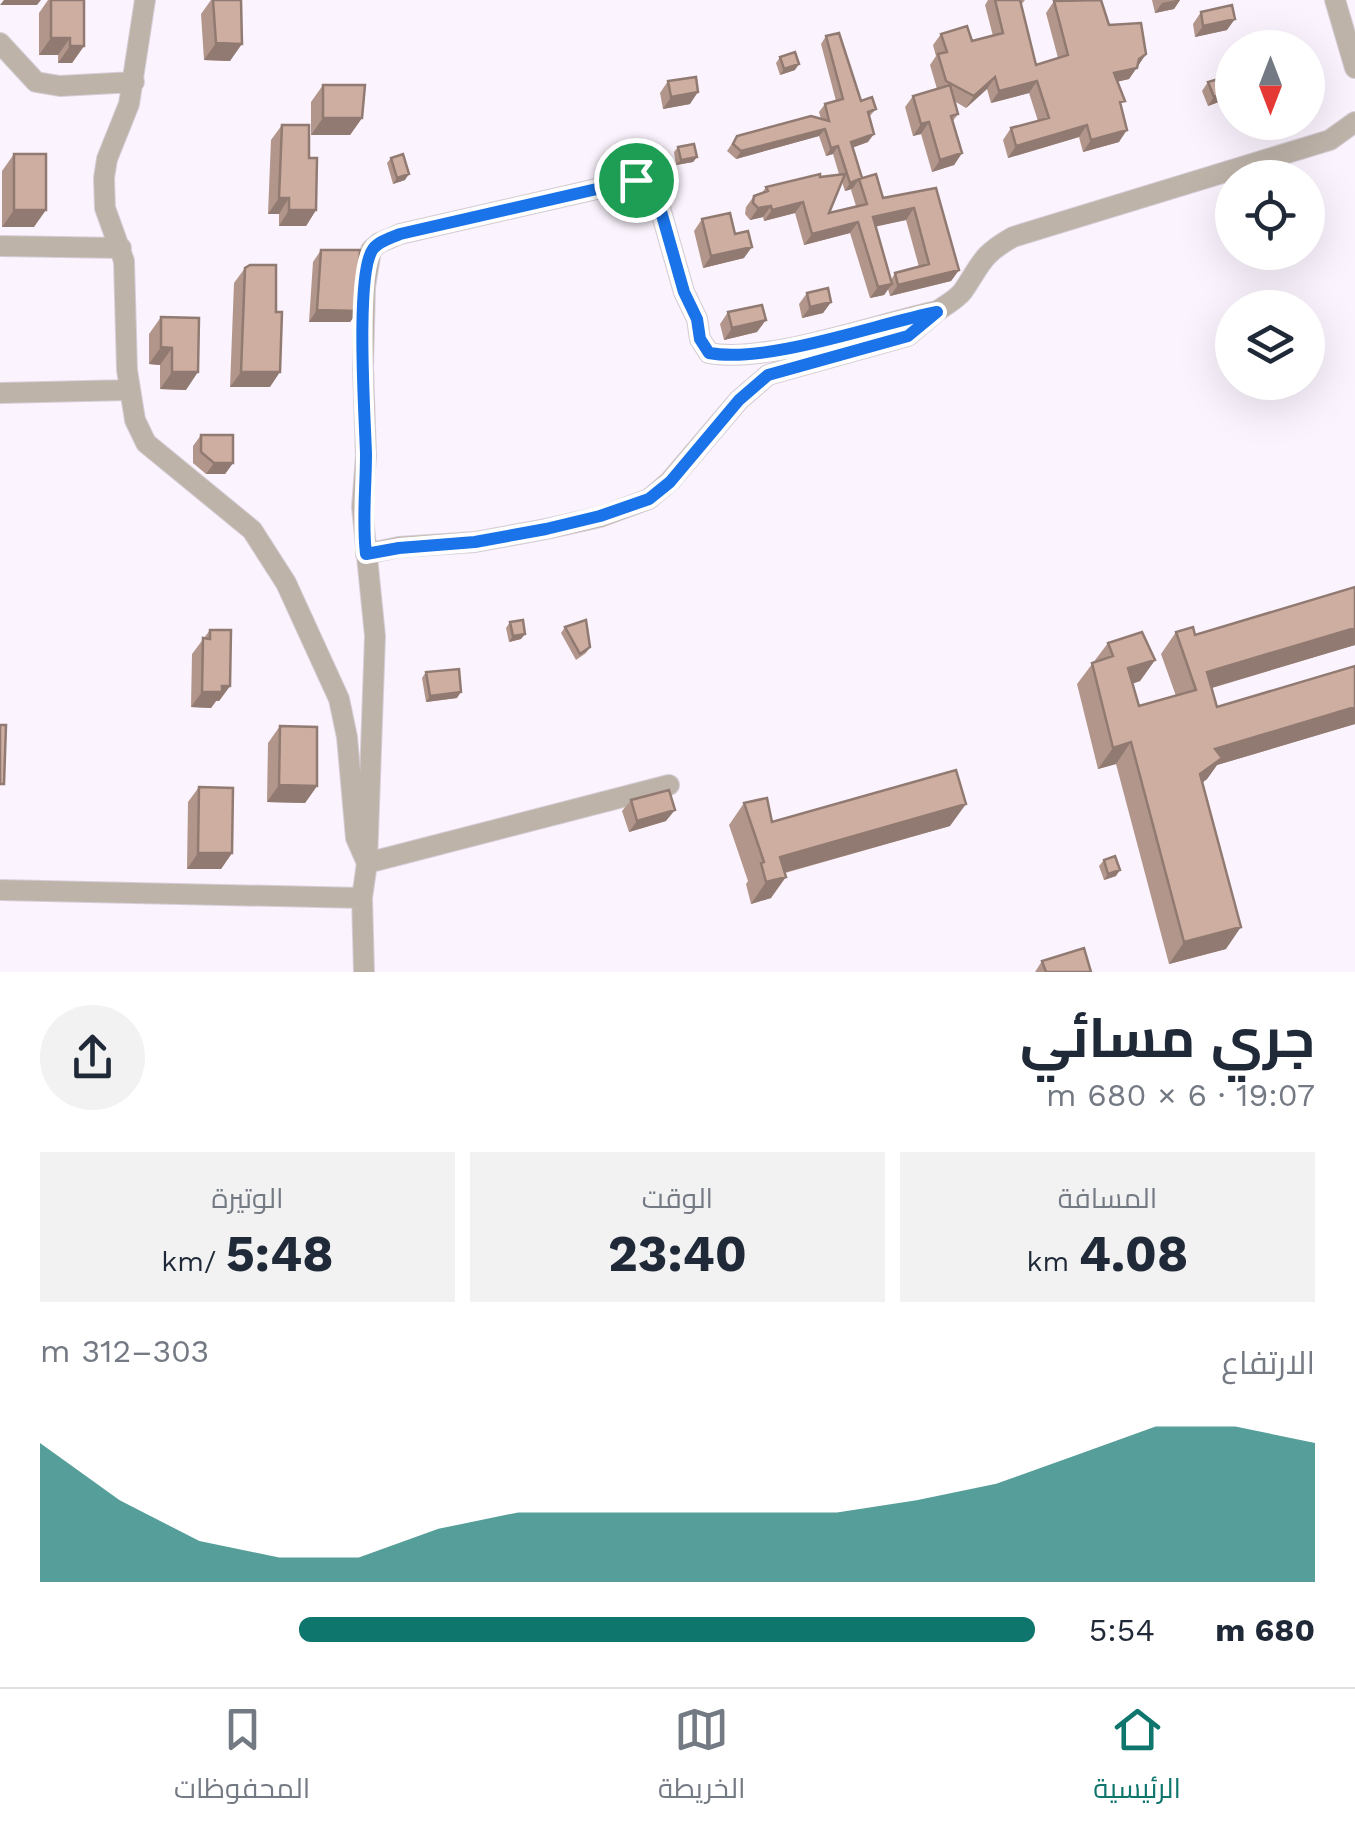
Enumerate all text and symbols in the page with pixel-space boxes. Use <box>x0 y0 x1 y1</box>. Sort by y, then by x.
north arrow <box>1215 30 1325 140</box>
map controls <box>1215 30 1325 400</box>
pin <box>594 138 679 223</box>
icon: arrive <box>609 153 664 208</box>
button: locate <box>1215 160 1325 270</box>
button: layers <box>1215 290 1325 400</box>
button: share <box>40 1005 145 1110</box>
text: جري مسائي <box>1020 1006 1315 1070</box>
text: 19:07 · 6 × 680 m <box>1046 1076 1315 1114</box>
text: الوتيرة <box>212 1182 283 1215</box>
text: الوقت <box>642 1182 713 1215</box>
text: المسافة <box>1058 1182 1157 1215</box>
text: 5:48 <box>226 1224 334 1283</box>
text: 23:40 <box>608 1224 747 1283</box>
text: 4.08 <box>1079 1224 1188 1283</box>
text: /km <box>161 1245 226 1278</box>
text: km <box>1027 1245 1079 1278</box>
text: 303–312 m <box>40 1332 209 1370</box>
text: الارتفاع <box>1221 1344 1315 1382</box>
text: 5:54 <box>1089 1611 1155 1649</box>
text: 680 m <box>1215 1611 1315 1649</box>
tab: المحفوظات <box>174 1702 310 1814</box>
tab: الخريطة <box>658 1702 745 1814</box>
tab: الرئيسية <box>1093 1702 1181 1814</box>

